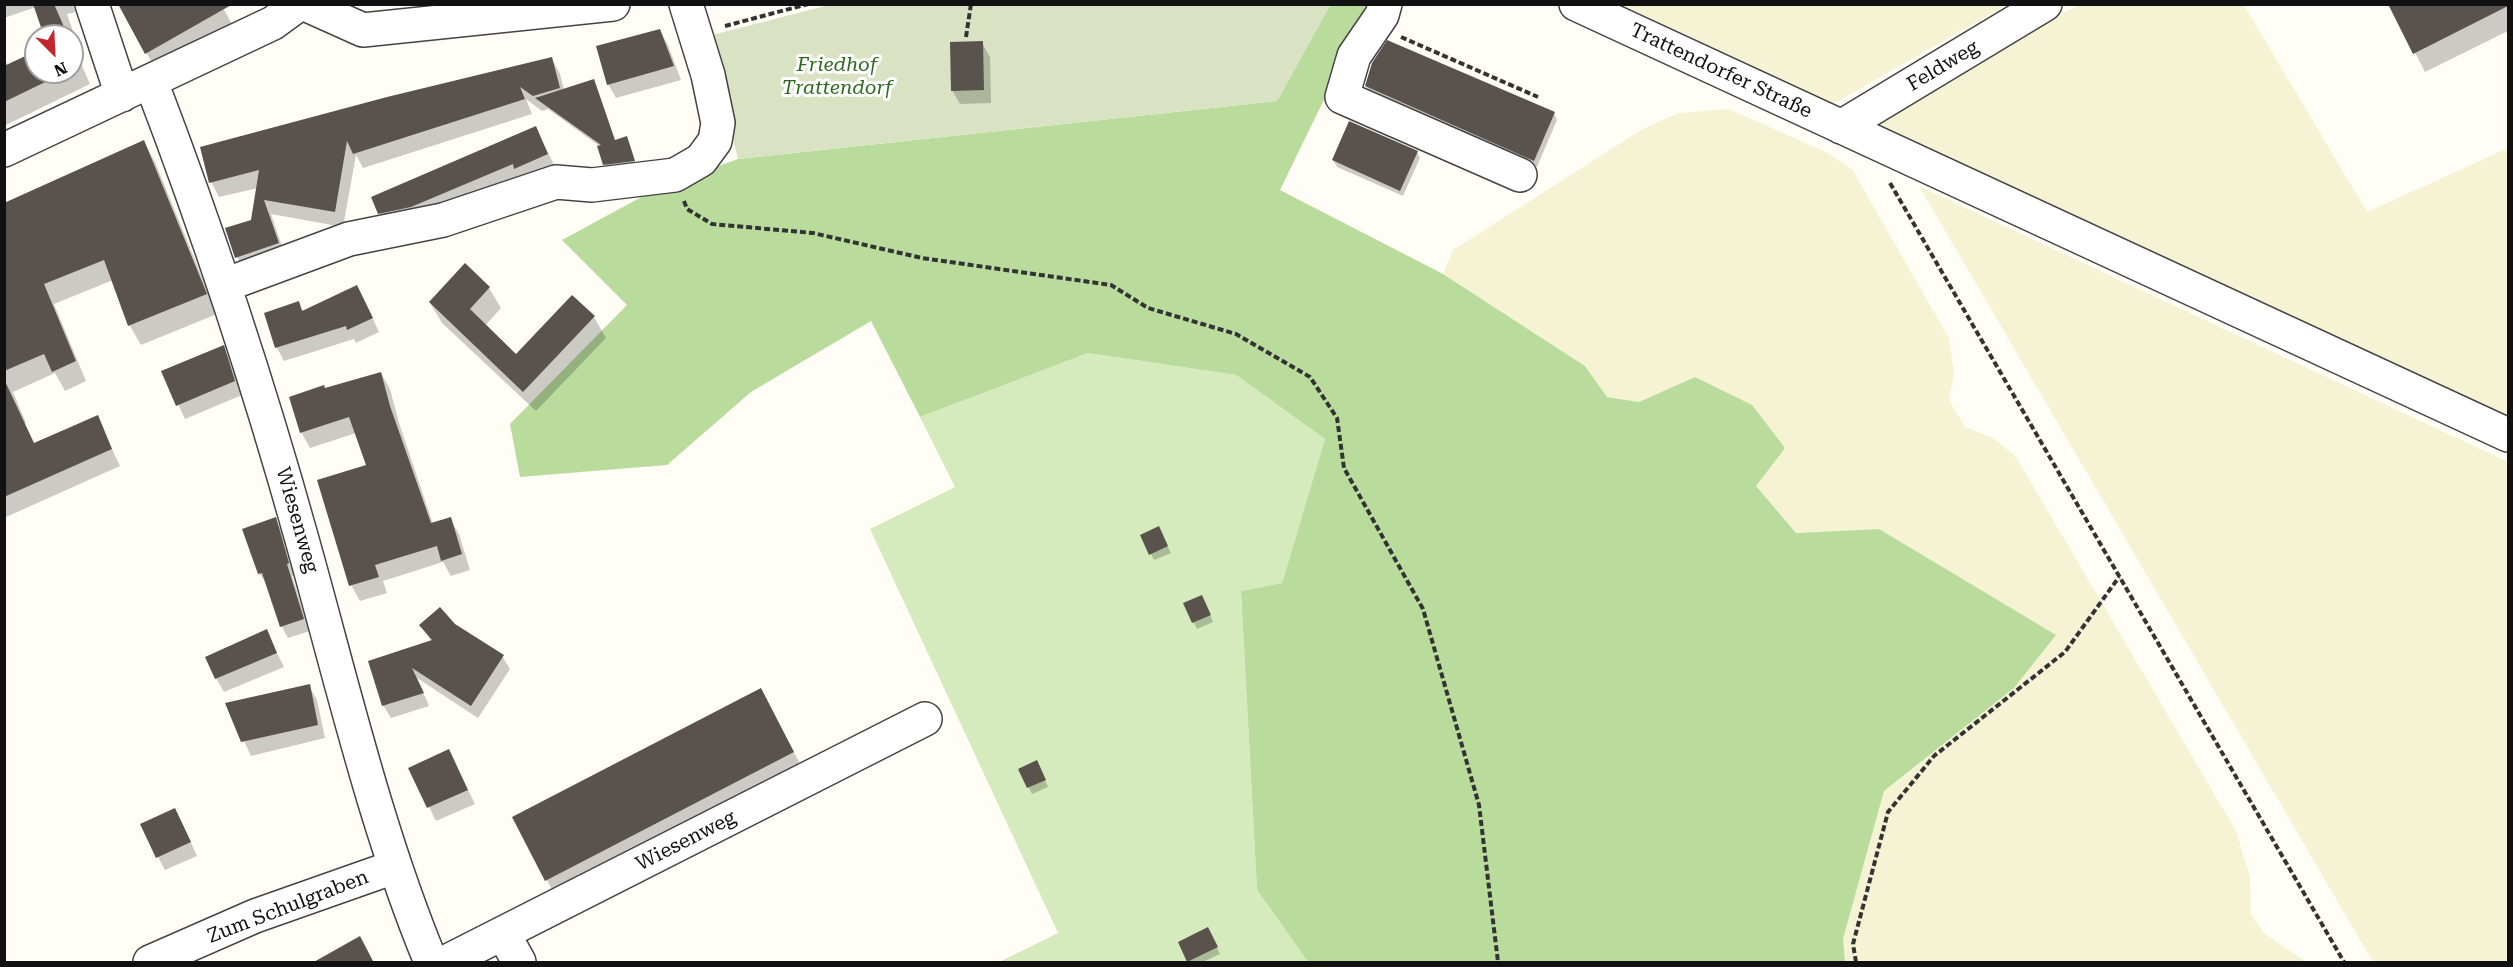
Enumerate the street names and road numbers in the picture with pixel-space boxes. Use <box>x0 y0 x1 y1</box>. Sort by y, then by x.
street label: Trattendorfer Straße <box>1626 18 1816 124</box>
street label: Feldweg <box>1903 35 1983 97</box>
street label: Wiesenweg <box>270 464 324 576</box>
street label: Wiesenweg <box>632 806 740 876</box>
street label: Zum Schulgraben <box>204 865 372 949</box>

